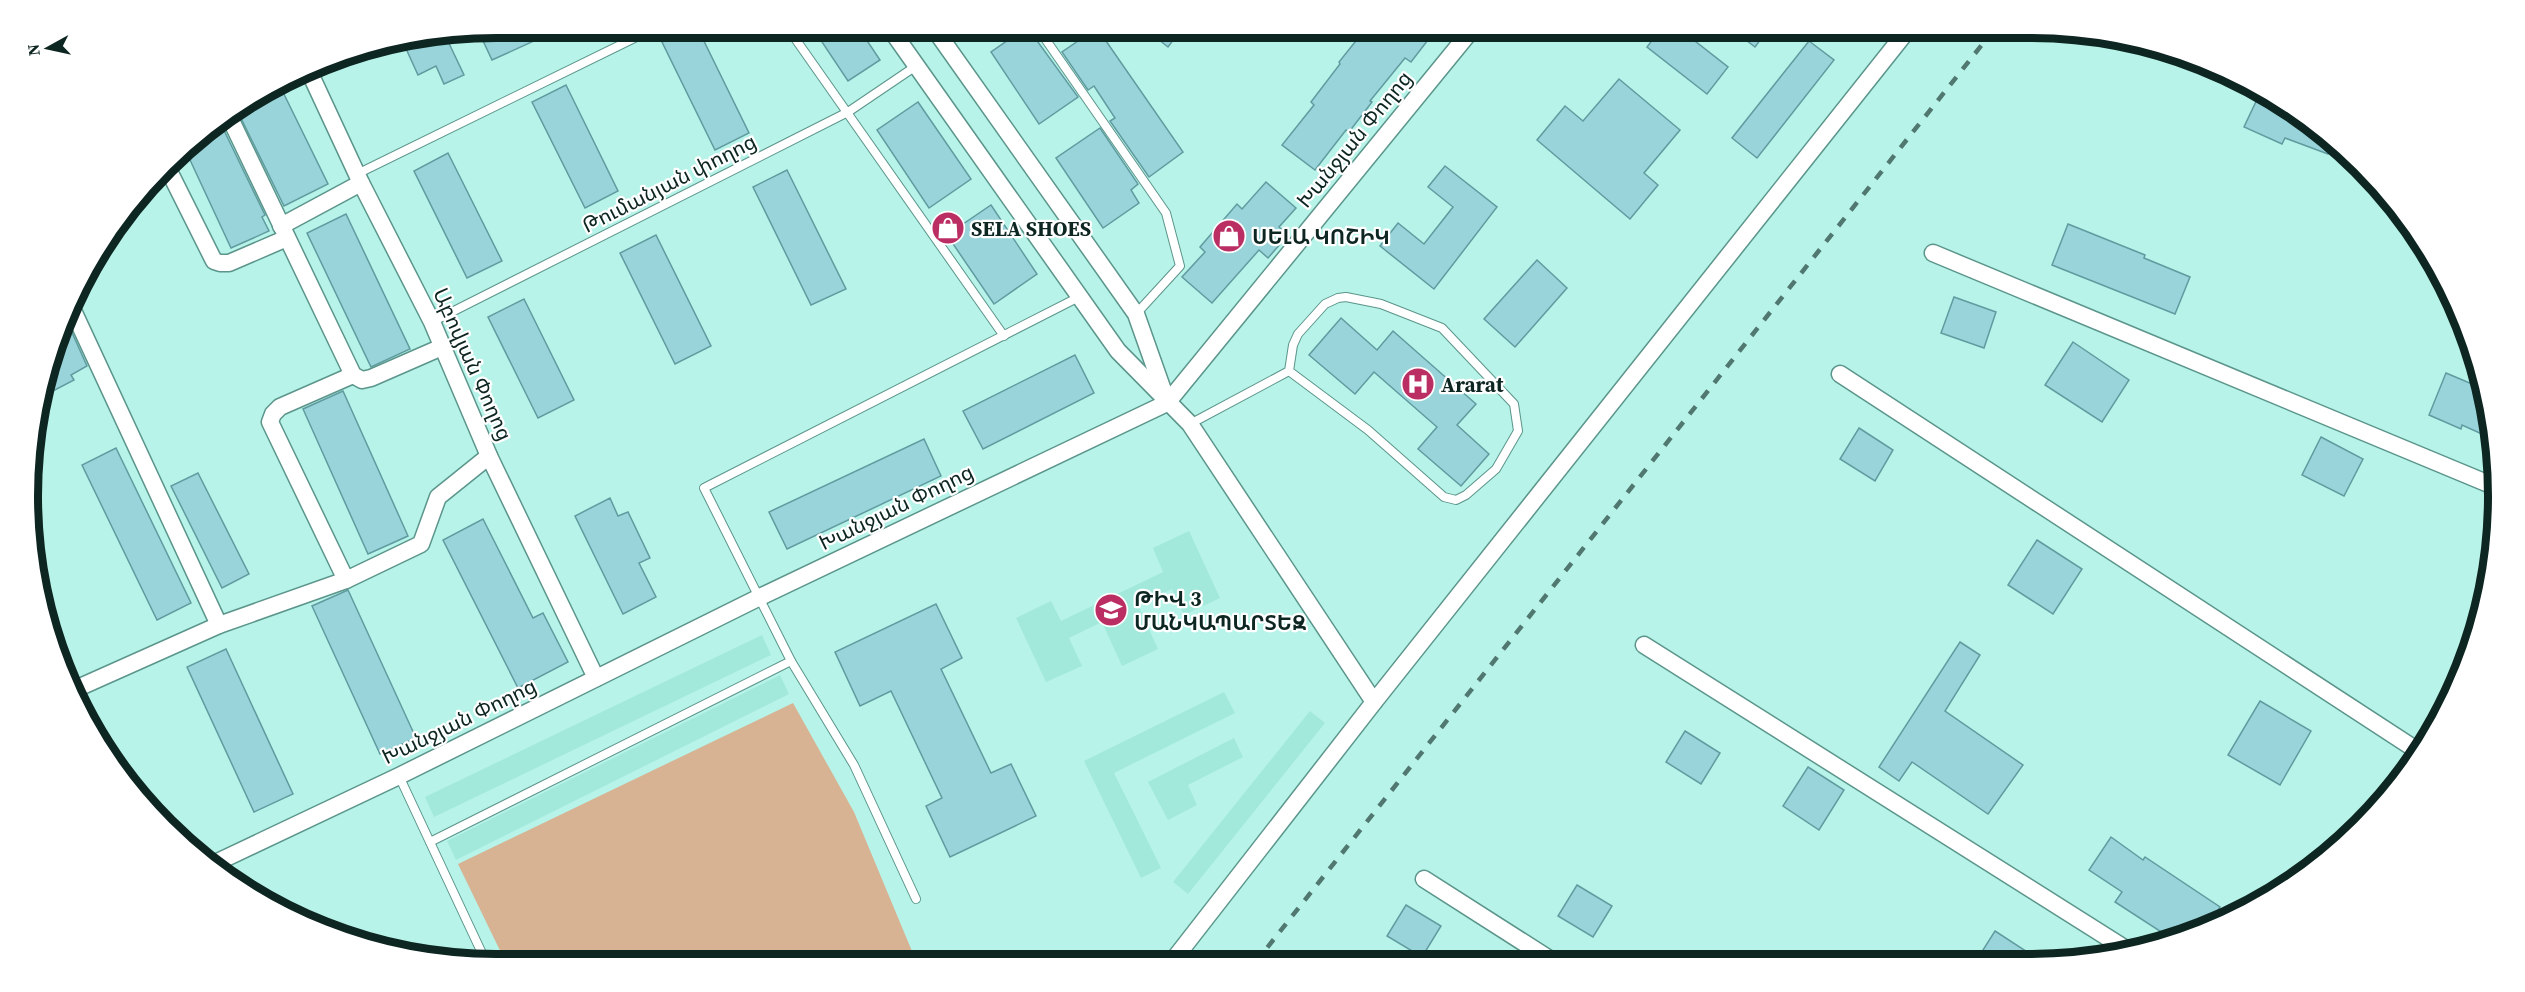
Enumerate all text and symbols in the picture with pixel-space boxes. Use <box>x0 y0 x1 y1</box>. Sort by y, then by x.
north arrow <box>18 18 78 78</box>
text: N <box>21 42 45 57</box>
street label: Խանջյան Փողոց <box>1290 64 1418 214</box>
street label: Թումանյան փողոց <box>577 126 761 240</box>
shop icon: SELA SHOES <box>930 210 966 246</box>
place label: SELA SHOES <box>971 214 1091 243</box>
shop icon: ՍԵԼԱ ԿՈՇԻԿ <box>1211 218 1247 254</box>
place label: ՍԵԼԱ ԿՈՇԻԿ <box>1252 222 1390 251</box>
street label: Աբովյան Փողոց <box>426 283 520 445</box>
hospital icon: Ararat <box>1400 366 1436 402</box>
place label: Ararat <box>1441 370 1504 399</box>
street label: Խանջյան Փողոց <box>814 457 978 557</box>
place label: ԹԻՎ 3 ՄԱՆԿԱՊԱՐՏԵԶ <box>1134 584 1306 637</box>
school or university icon: ԹԻՎ 3 ՄԱՆԿԱՊԱՐՏԵԶ <box>1093 592 1129 628</box>
street label: Խանջյան Փողոց <box>377 671 541 771</box>

